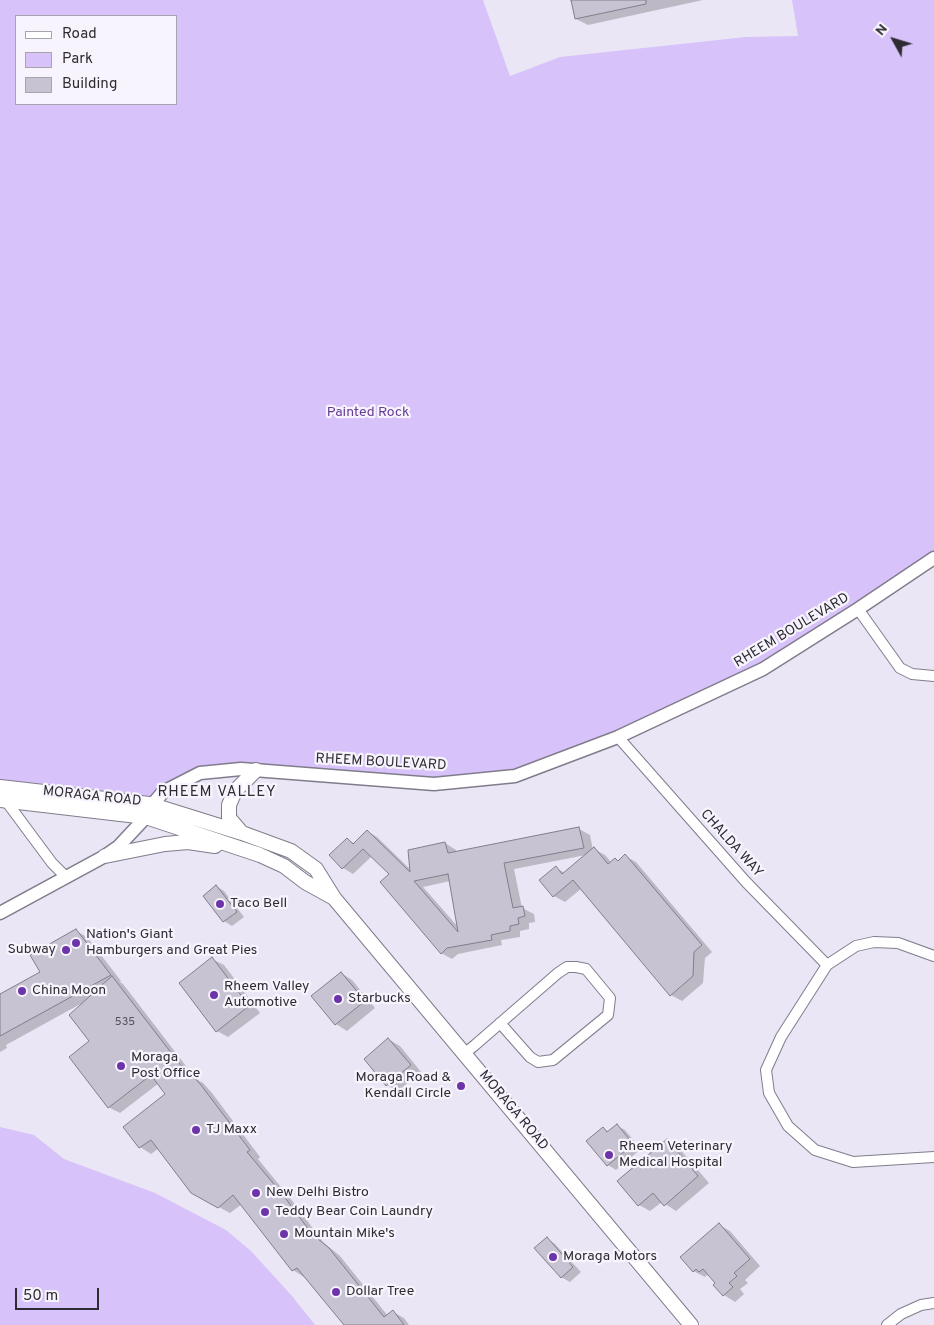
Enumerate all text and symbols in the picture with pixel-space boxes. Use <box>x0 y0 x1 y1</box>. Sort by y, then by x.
legend <box>15 15 178 105</box>
north arrow <box>869 15 919 65</box>
text: N <box>872 21 892 40</box>
text: Road <box>62 25 97 44</box>
text: Park <box>62 50 93 69</box>
text: Building <box>62 75 117 94</box>
park label: Painted Rock <box>327 405 409 421</box>
street label: RHEEM BOULEVARD <box>731 590 853 672</box>
street label: RHEEM BOULEVARD <box>315 751 447 775</box>
street label: MORAGA ROAD <box>42 783 142 811</box>
district label: RHEEM VALLEY <box>156 784 278 802</box>
street label: CHALDA WAY <box>696 807 766 881</box>
place label: Taco Bell <box>230 896 287 912</box>
marker: Taco Bell <box>214 898 226 910</box>
place label: Nation's Giant Hamburgers and Great Pies <box>86 927 257 960</box>
marker: Nation's Giant Hamburgers and Great Pies <box>70 937 82 949</box>
place label: Subway <box>7 942 56 958</box>
marker: Subway <box>60 944 72 956</box>
place label: Rheem Valley Automotive <box>224 979 310 1012</box>
place label: China Moon <box>32 983 106 999</box>
marker: China Moon <box>16 985 28 997</box>
marker: Rheem Valley Automotive <box>208 989 220 1001</box>
place label: Starbucks <box>348 991 411 1007</box>
marker: Starbucks <box>332 993 344 1005</box>
house number: 535 <box>115 1016 135 1030</box>
place label: Moraga Post Office <box>131 1050 200 1082</box>
marker: Moraga Post Office <box>115 1060 127 1072</box>
street label: MORAGA ROAD <box>475 1068 551 1154</box>
place label: Moraga Road & Kendall Circle <box>355 1070 451 1102</box>
marker: Moraga Road & Kendall Circle <box>455 1080 467 1092</box>
place label: TJ Maxx <box>206 1122 257 1138</box>
marker: TJ Maxx <box>190 1124 202 1136</box>
place label: Rheem Veterinary Medical Hospital <box>619 1139 732 1172</box>
marker: Rheem Veterinary Medical Hospital <box>603 1149 615 1161</box>
place label: New Delhi Bistro <box>266 1185 369 1201</box>
marker: New Delhi Bistro <box>250 1187 262 1199</box>
place label: Teddy Bear Coin Laundry <box>275 1204 433 1220</box>
marker: Teddy Bear Coin Laundry <box>259 1206 271 1218</box>
place label: Mountain Mike's <box>294 1226 395 1242</box>
marker: Mountain Mike's <box>278 1228 290 1240</box>
place label: Moraga Motors <box>563 1249 657 1265</box>
marker: Moraga Motors <box>547 1251 559 1263</box>
scale bar <box>18 1278 101 1310</box>
place label: Dollar Tree <box>346 1284 414 1300</box>
marker: Dollar Tree <box>330 1286 342 1298</box>
text: 50 m <box>23 1287 58 1306</box>

